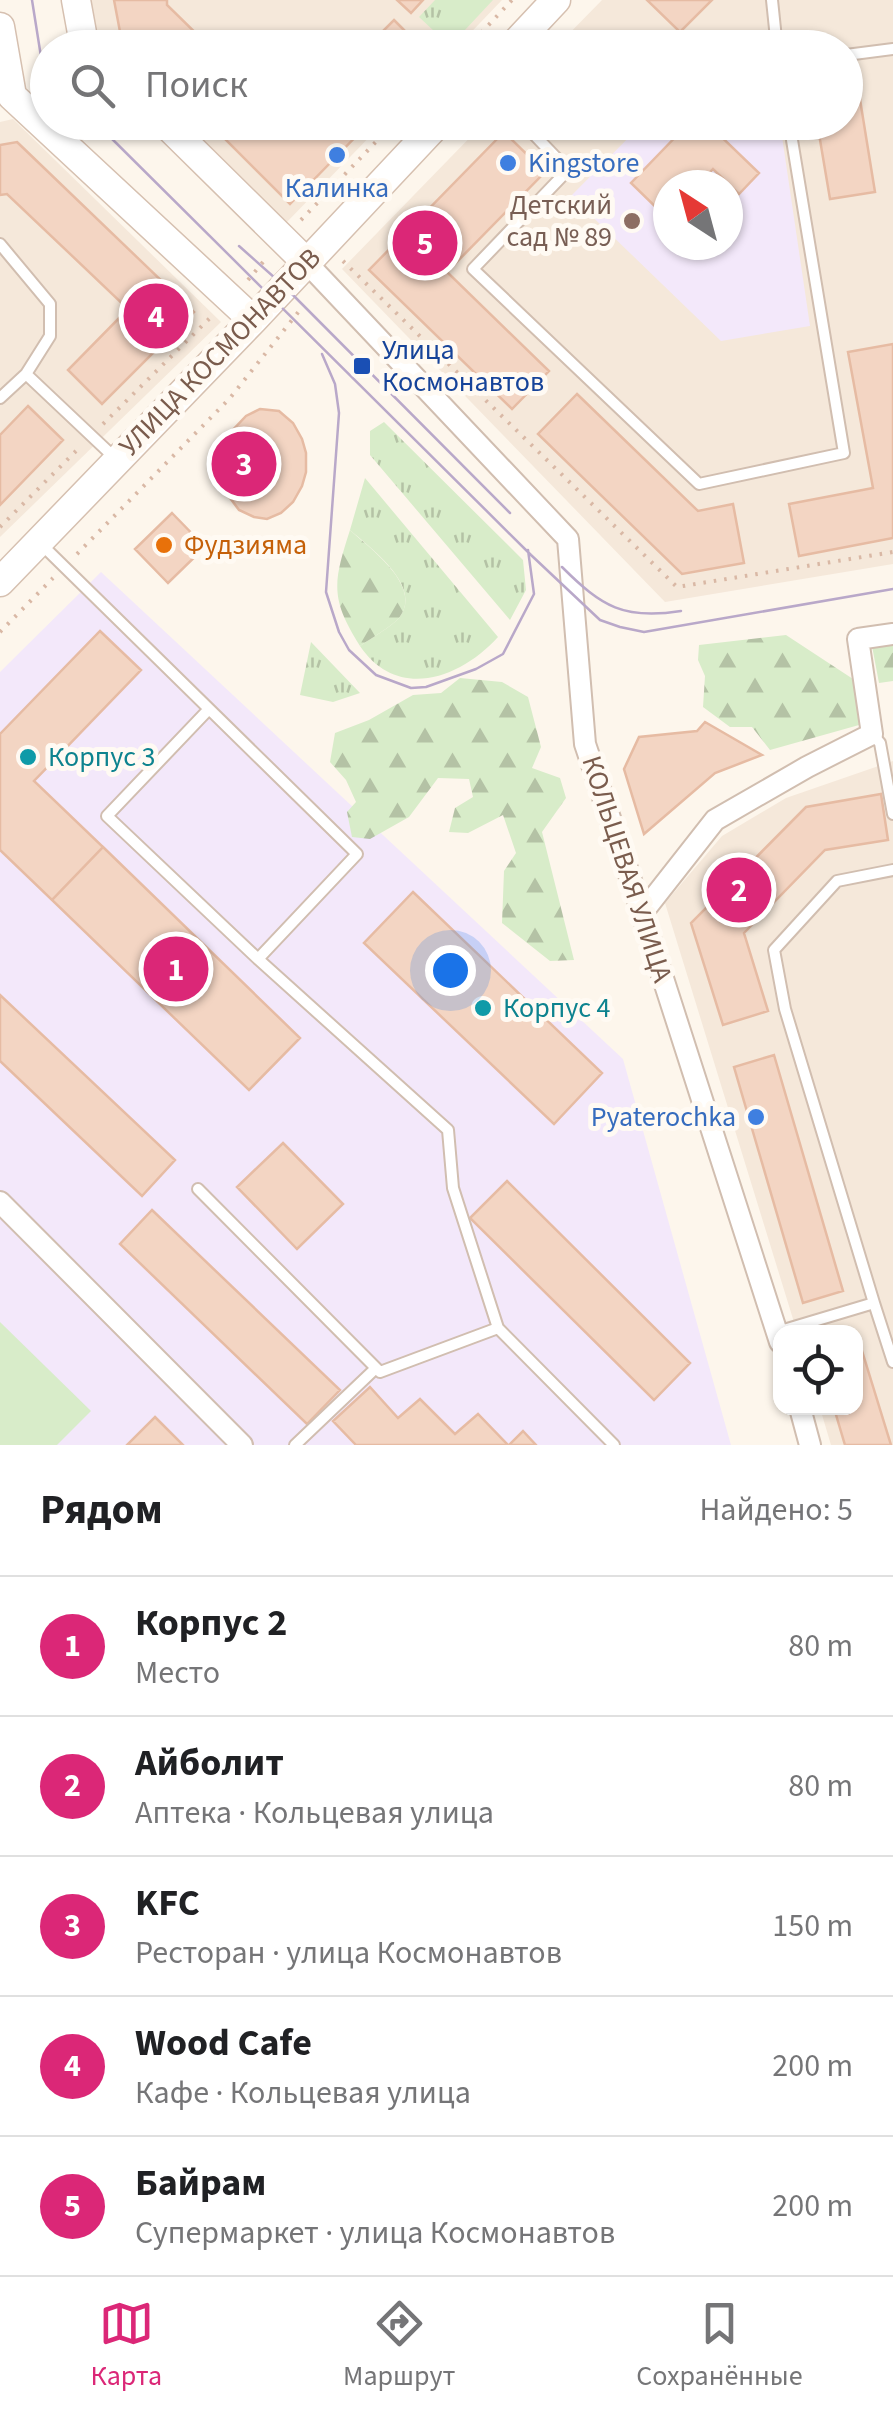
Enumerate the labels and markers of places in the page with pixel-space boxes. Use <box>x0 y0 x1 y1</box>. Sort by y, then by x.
place label: Kingstore <box>528 143 639 183</box>
marker: Калинка <box>326 144 348 166</box>
marker: Kingstore <box>497 152 519 174</box>
place label: Калинка <box>285 168 389 208</box>
place label: Детский сад № 89 <box>506 185 612 257</box>
pin: 5 <box>392 206 458 280</box>
marker: Детский сад № 89 <box>621 210 643 232</box>
pin: 4 <box>124 278 188 354</box>
place label: Улица Космонавтов <box>382 330 544 402</box>
marker: Улица Космонавтов <box>351 355 373 377</box>
pin: 3 <box>212 426 276 502</box>
place label: Фудзияма <box>184 525 307 565</box>
marker: Фудзияма <box>153 534 175 556</box>
place label: Корпус 3 <box>48 737 155 777</box>
marker: Корпус 3 <box>17 746 39 768</box>
pin: 2 <box>706 852 772 928</box>
pin: 1 <box>144 932 208 1006</box>
place label: Корпус 4 <box>503 988 611 1028</box>
marker: Корпус 4 <box>472 997 494 1019</box>
place label: Pyaterochka <box>591 1097 736 1137</box>
marker: Pyaterochka <box>745 1106 767 1128</box>

